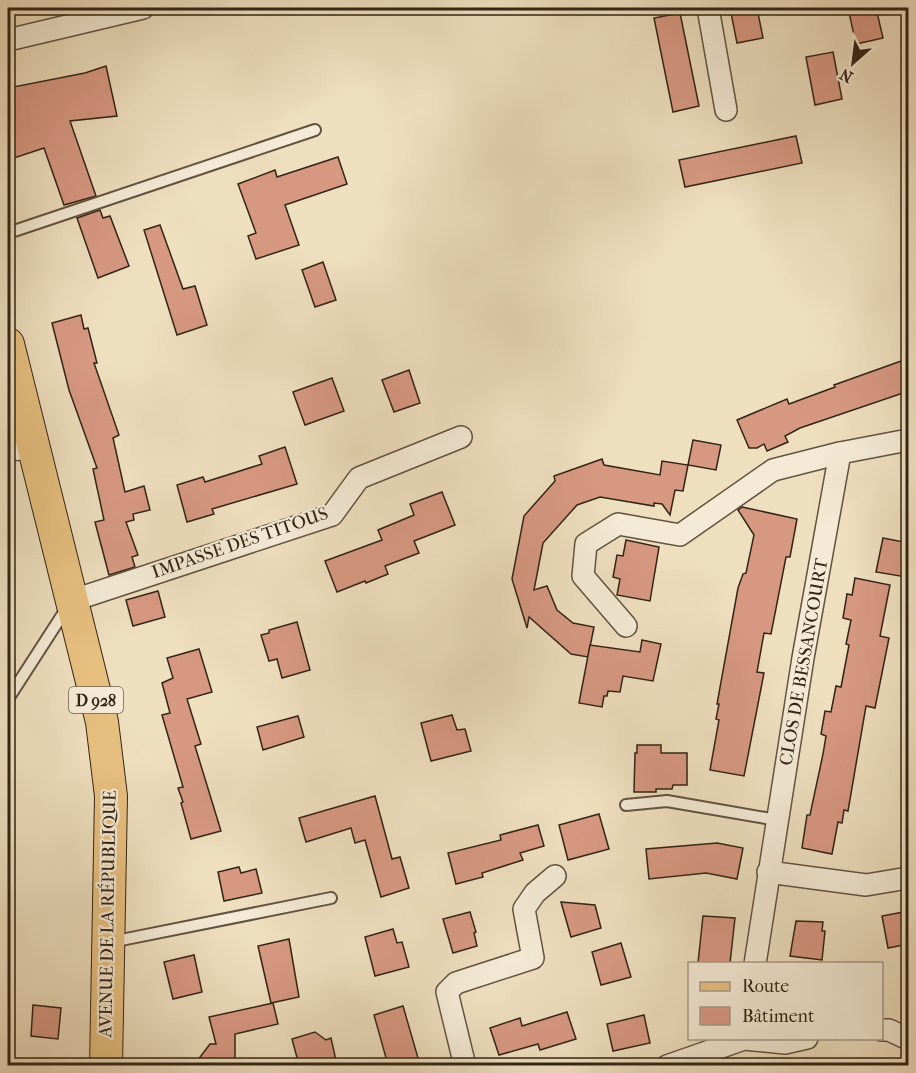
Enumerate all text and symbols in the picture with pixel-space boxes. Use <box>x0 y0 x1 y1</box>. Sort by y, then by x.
north arrow <box>823 33 883 93</box>
text: N <box>836 64 856 87</box>
street label: IMPASSE DES TITOUS <box>149 503 331 583</box>
street label: CLOS DE BESSANCOURT <box>775 556 833 767</box>
road number: D 928 <box>69 687 123 713</box>
street label: AVENUE DE LA RÉPUBLIQUE <box>94 790 121 1039</box>
legend <box>688 962 883 1040</box>
text: Route <box>742 976 789 997</box>
text: Bâtiment <box>742 1006 815 1027</box>

